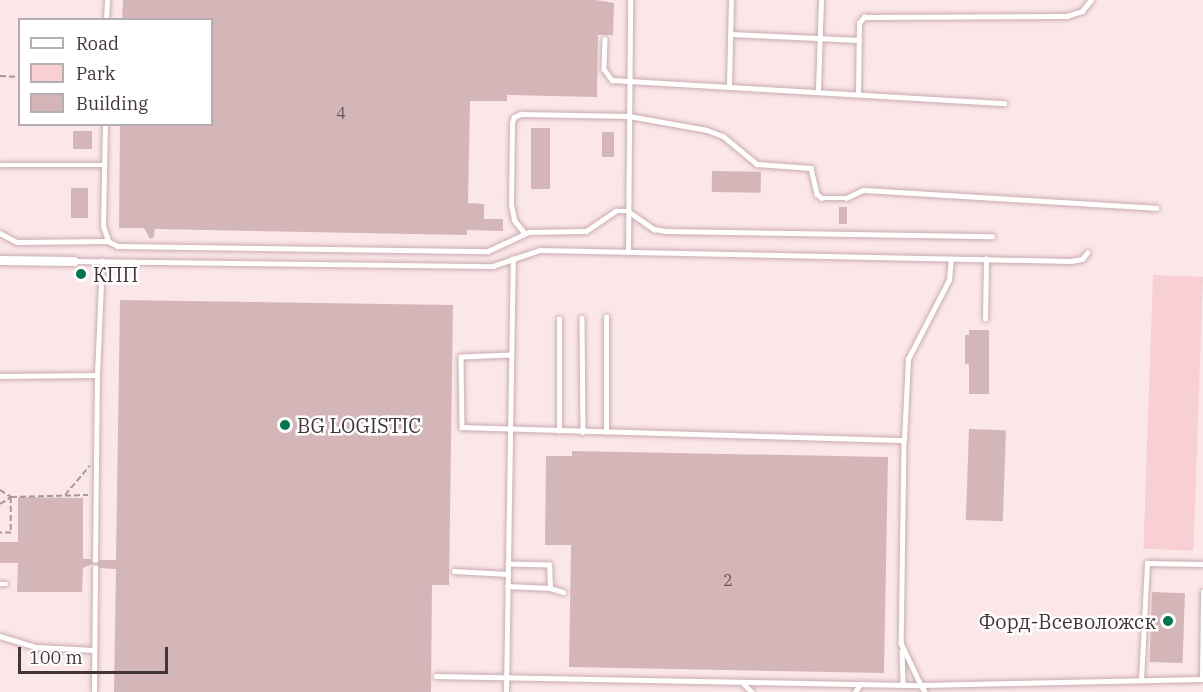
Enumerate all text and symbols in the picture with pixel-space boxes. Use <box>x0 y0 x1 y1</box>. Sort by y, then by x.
legend <box>18 18 213 126</box>
text: Road <box>76 32 119 55</box>
text: Park <box>76 62 115 85</box>
text: Building <box>76 92 148 115</box>
house number: 4 <box>336 103 346 123</box>
place label: КПП <box>93 262 138 286</box>
marker: КПП <box>74 267 88 281</box>
place label: BG LOGISTIC <box>297 413 421 437</box>
marker: BG LOGISTIC <box>278 418 292 432</box>
house number: 2 <box>723 570 733 590</box>
place label: Форд-Всеволожск <box>979 609 1156 633</box>
marker: Форд-Всеволожск <box>1161 614 1175 628</box>
scale bar <box>21 635 171 673</box>
text: 100 m <box>29 646 83 669</box>

